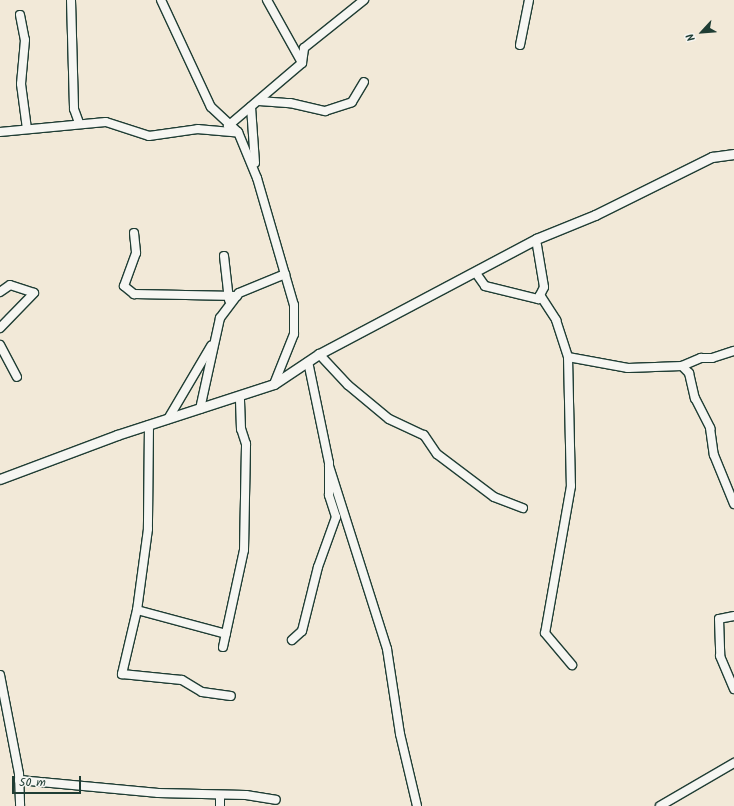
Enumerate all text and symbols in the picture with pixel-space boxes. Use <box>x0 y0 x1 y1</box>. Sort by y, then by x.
north arrow <box>682 12 722 52</box>
text: N <box>682 30 701 44</box>
scale bar <box>14 768 83 794</box>
text: 50 m <box>19 773 46 792</box>

